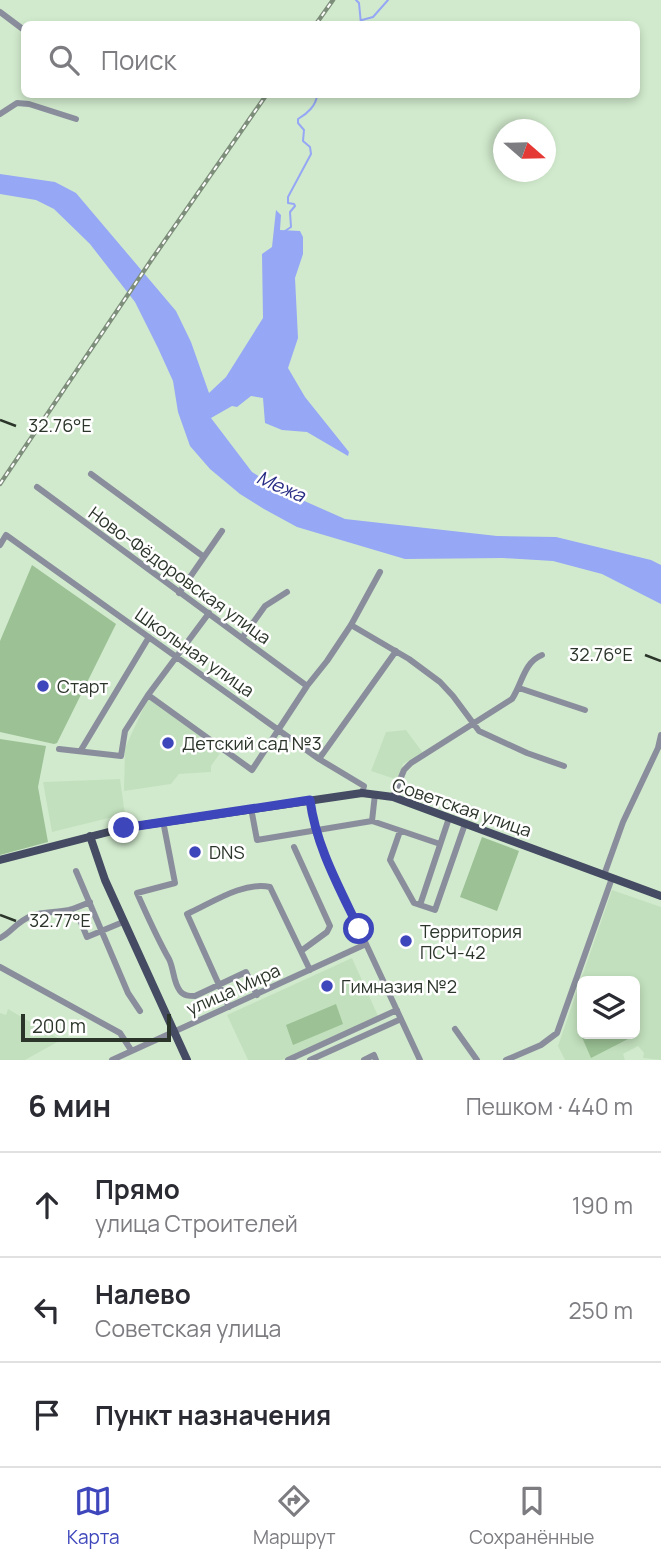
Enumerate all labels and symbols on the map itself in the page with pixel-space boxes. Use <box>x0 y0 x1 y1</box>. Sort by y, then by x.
north arrow <box>493 119 556 182</box>
text: 32.76°E <box>28 413 92 437</box>
water label: Межа <box>253 464 311 509</box>
street label: Ново-Фёдоровская улица <box>84 501 276 649</box>
street label: Школьная улица <box>131 602 259 702</box>
text: 32.76°E <box>569 642 633 666</box>
place label: Старт <box>57 674 108 698</box>
marker: Старт <box>35 678 51 694</box>
place label: Детский сад №3 <box>182 731 322 755</box>
marker: Детский сад №3 <box>160 735 176 751</box>
street label: Советская улица <box>389 772 535 842</box>
route end <box>108 812 139 843</box>
place label: DNS <box>209 840 245 864</box>
marker: DNS <box>187 844 203 860</box>
text: 32.77°E <box>29 908 91 932</box>
route start <box>343 913 374 944</box>
place label: Территория ПСЧ-42 <box>420 919 522 964</box>
marker: Территория ПСЧ-42 <box>398 933 414 949</box>
street label: улица Мира <box>182 958 284 1020</box>
place label: Гимназия №2 <box>341 974 457 998</box>
marker: Гимназия №2 <box>319 978 335 994</box>
scale bar <box>21 1011 172 1043</box>

